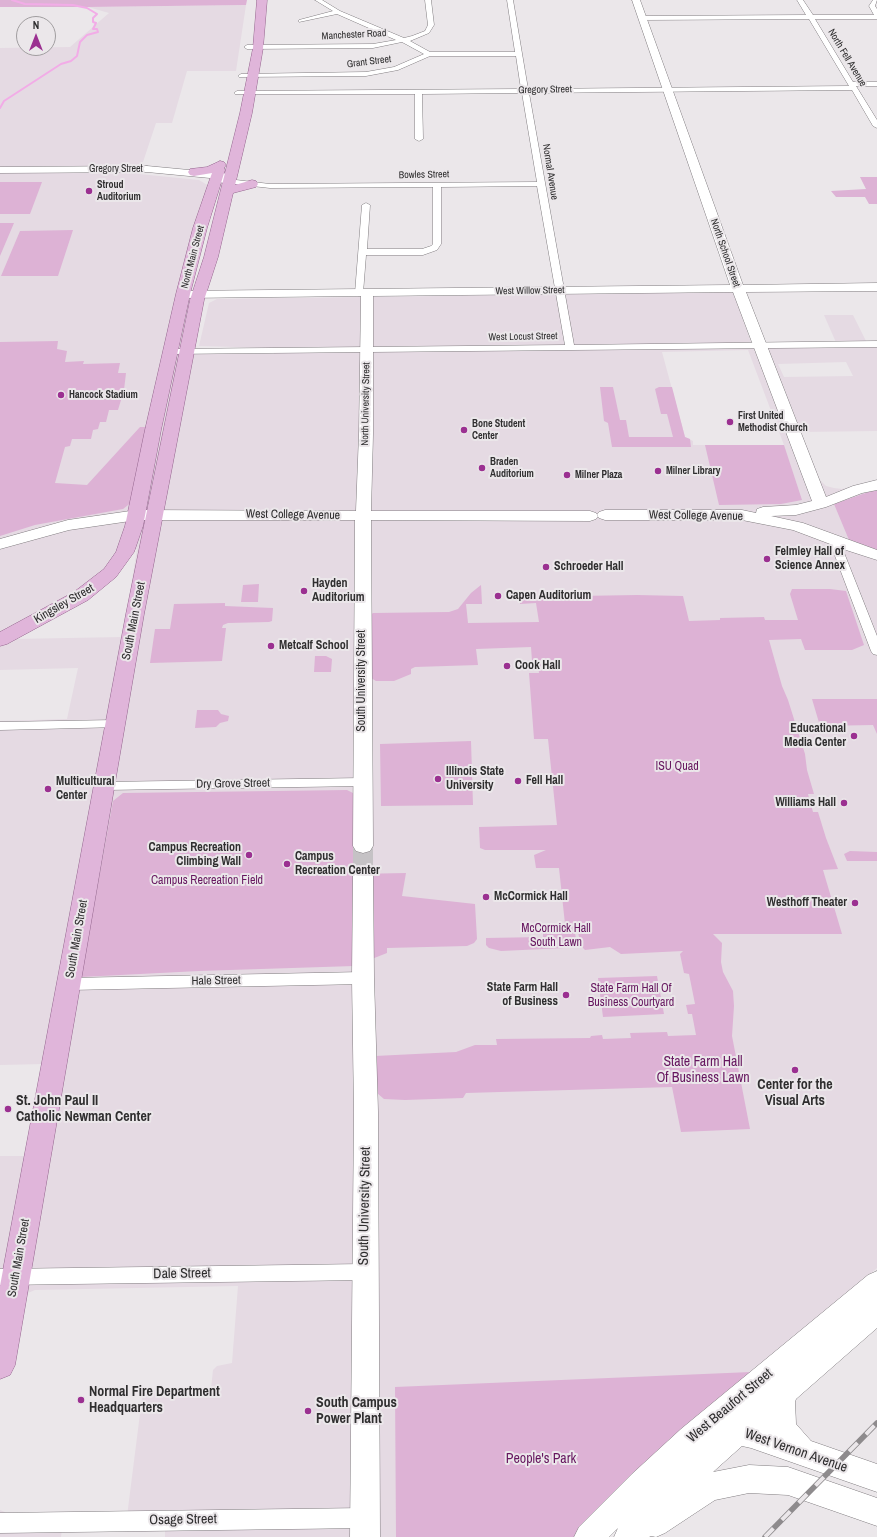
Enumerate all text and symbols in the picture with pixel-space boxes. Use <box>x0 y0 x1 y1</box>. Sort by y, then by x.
north arrow <box>16 16 56 56</box>
text: N <box>33 18 39 32</box>
street label: Manchester Road <box>321 27 387 43</box>
street label: North Fell Avenue <box>825 27 869 89</box>
street label: Grant Street <box>346 53 392 71</box>
street label: Gregory Street <box>518 84 572 96</box>
street label: Normal Avenue <box>540 143 560 201</box>
street label: Gregory Street <box>89 163 143 175</box>
street label: Bowles Street <box>399 169 449 181</box>
place label: Stroud Auditorium <box>97 179 141 202</box>
marker: Stroud Auditorium <box>84 186 94 196</box>
street label: North School Street <box>708 217 742 289</box>
street label: North Main Street <box>179 224 207 290</box>
street label: West Willow Street <box>495 284 565 298</box>
street label: West Locust Street <box>488 330 558 344</box>
street label: North University Street <box>359 362 373 446</box>
place label: Hancock Stadium <box>69 389 138 401</box>
marker: Hancock Stadium <box>56 390 66 400</box>
place label: First United Methodist Church <box>738 410 808 434</box>
marker: First United Methodist Church <box>725 417 735 427</box>
place label: Bone Student Center <box>472 418 525 442</box>
marker: Bone Student Center <box>459 425 469 435</box>
place label: Braden Auditorium <box>490 456 534 480</box>
marker: Braden Auditorium <box>477 463 487 473</box>
place label: Milner Library <box>666 465 720 477</box>
marker: Milner Library <box>653 466 663 476</box>
place label: Milner Plaza <box>575 469 622 481</box>
marker: Milner Plaza <box>562 470 572 480</box>
street label: West College Avenue <box>246 507 340 523</box>
street label: West College Avenue <box>649 508 743 524</box>
place label: Felmley Hall of Science Annex <box>775 545 845 573</box>
marker: Felmley Hall of Science Annex <box>762 554 772 564</box>
place label: Schroeder Hall <box>554 560 623 574</box>
marker: Schroeder Hall <box>541 562 551 572</box>
place label: Hayden Auditorium <box>312 577 364 605</box>
street label: Kingsley Street <box>32 581 96 627</box>
street label: South Main Street <box>119 581 149 661</box>
marker: Hayden Auditorium <box>299 586 309 596</box>
place label: Capen Auditorium <box>506 589 591 603</box>
marker: Capen Auditorium <box>493 591 503 601</box>
street label: South University Street <box>355 630 369 732</box>
place label: Metcalf School <box>279 639 348 653</box>
marker: Metcalf School <box>266 641 276 651</box>
place label: Cook Hall <box>515 659 560 673</box>
marker: Cook Hall <box>502 661 512 671</box>
place label: Educational Media Center <box>784 722 846 750</box>
marker: Educational Media Center <box>849 731 859 741</box>
park label: ISU Quad <box>655 760 699 774</box>
place label: Illinois State University <box>446 765 504 793</box>
marker: Illinois State University <box>433 774 443 784</box>
place label: Fell Hall <box>526 774 563 788</box>
place label: Multicultural Center <box>56 775 114 803</box>
street label: Dry Grove Street <box>196 776 270 792</box>
marker: Fell Hall <box>513 776 523 786</box>
marker: Multicultural Center <box>43 784 53 794</box>
place label: Williams Hall <box>775 796 836 810</box>
marker: Williams Hall <box>839 798 849 808</box>
place label: Campus Recreation Climbing Wall <box>149 841 241 869</box>
marker: Campus Recreation Climbing Wall <box>244 850 254 860</box>
place label: Campus Recreation Center <box>295 850 380 878</box>
marker: Campus Recreation Center <box>282 859 292 869</box>
park label: Campus Recreation Field <box>151 874 263 888</box>
place label: McCormick Hall <box>494 890 568 904</box>
marker: McCormick Hall <box>481 892 491 902</box>
place label: Westhoff Theater <box>767 896 847 910</box>
marker: Westhoff Theater <box>850 898 860 908</box>
street label: South Main Street <box>63 899 91 979</box>
park label: McCormick Hall South Lawn <box>521 922 591 950</box>
street label: Hale Street <box>191 973 241 989</box>
place label: State Farm Hall of Business <box>487 981 558 1009</box>
park label: State Farm Hall Of Business Courtyard <box>588 982 674 1010</box>
marker: State Farm Hall of Business <box>561 990 571 1000</box>
park label: State Farm Hall Of Business Lawn <box>656 1054 750 1086</box>
marker: Center for the Visual Arts <box>790 1065 800 1075</box>
place label: Center for the Visual Arts <box>757 1077 833 1110</box>
place label: St. John Paul II Catholic Newman Center <box>16 1093 151 1126</box>
marker: St. John Paul II Catholic Newman Center <box>3 1104 13 1114</box>
street label: South University Street <box>356 1147 374 1265</box>
street label: South Main Street <box>5 1218 33 1298</box>
street label: Dale Street <box>153 1265 211 1283</box>
street label: West Beaufort Street <box>684 1365 776 1447</box>
place label: Normal Fire Department Headquarters <box>89 1384 220 1416</box>
marker: Normal Fire Department Headquarters <box>76 1395 86 1405</box>
place label: South Campus Power Plant <box>316 1395 397 1428</box>
marker: South Campus Power Plant <box>303 1406 313 1416</box>
street label: West Vernon Avenue <box>742 1426 850 1476</box>
park label: People's Park <box>506 1451 576 1467</box>
street label: Osage Street <box>149 1511 217 1529</box>

